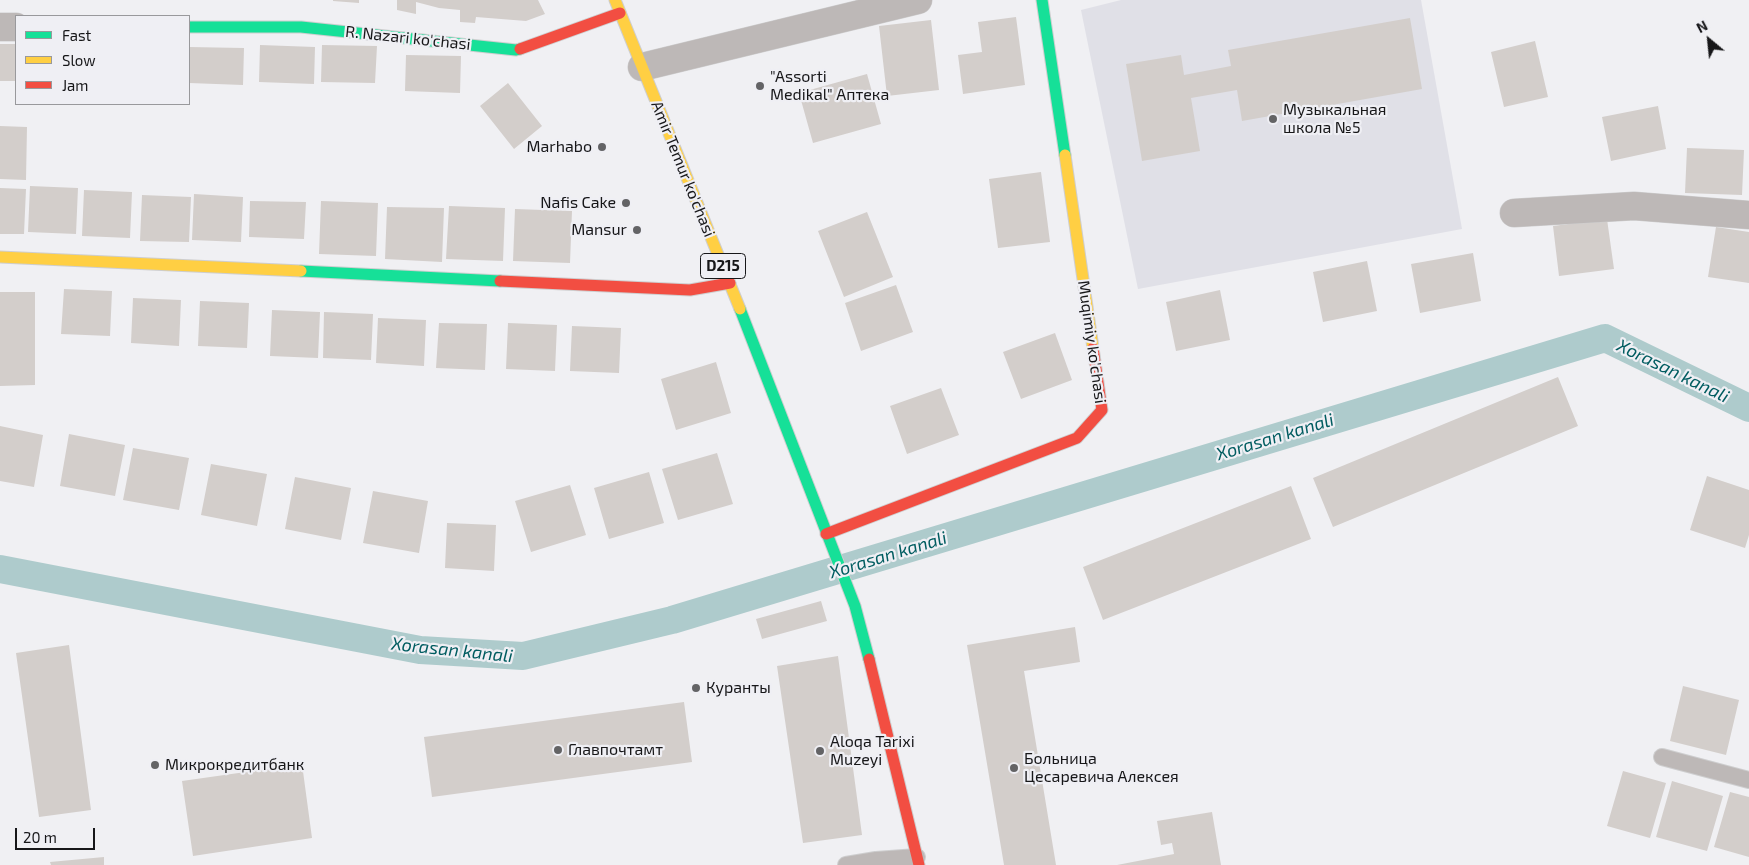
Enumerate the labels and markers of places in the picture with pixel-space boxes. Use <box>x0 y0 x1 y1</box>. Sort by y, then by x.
place label: "Assorti Medikal" Аптека <box>770 67 889 105</box>
marker: "Assorti Medikal" Аптека <box>754 80 766 92</box>
place label: Музыкальная школа №5 <box>1283 100 1387 138</box>
marker: Музыкальная школа №5 <box>1267 113 1279 125</box>
place label: Marhabo <box>526 137 592 157</box>
marker: Marhabo <box>596 141 608 153</box>
place label: Nafis Cake <box>540 193 616 213</box>
marker: Nafis Cake <box>620 197 632 209</box>
place label: Mansur <box>571 220 627 240</box>
marker: Mansur <box>631 224 643 236</box>
place label: Куранты <box>706 678 771 698</box>
marker: Куранты <box>690 682 702 694</box>
place label: Aloqa Tarixi Muzeyi <box>830 732 915 770</box>
place label: Главпочтамт <box>568 740 663 760</box>
marker: Главпочтамт <box>552 744 564 756</box>
marker: Aloqa Tarixi Muzeyi <box>814 745 826 757</box>
place label: Больница Цесаревича Алексея <box>1024 749 1179 787</box>
place label: Микрокредитбанк <box>165 755 304 775</box>
marker: Микрокредитбанк <box>149 759 161 771</box>
marker: Больница Цесаревича Алексея <box>1008 762 1020 774</box>

